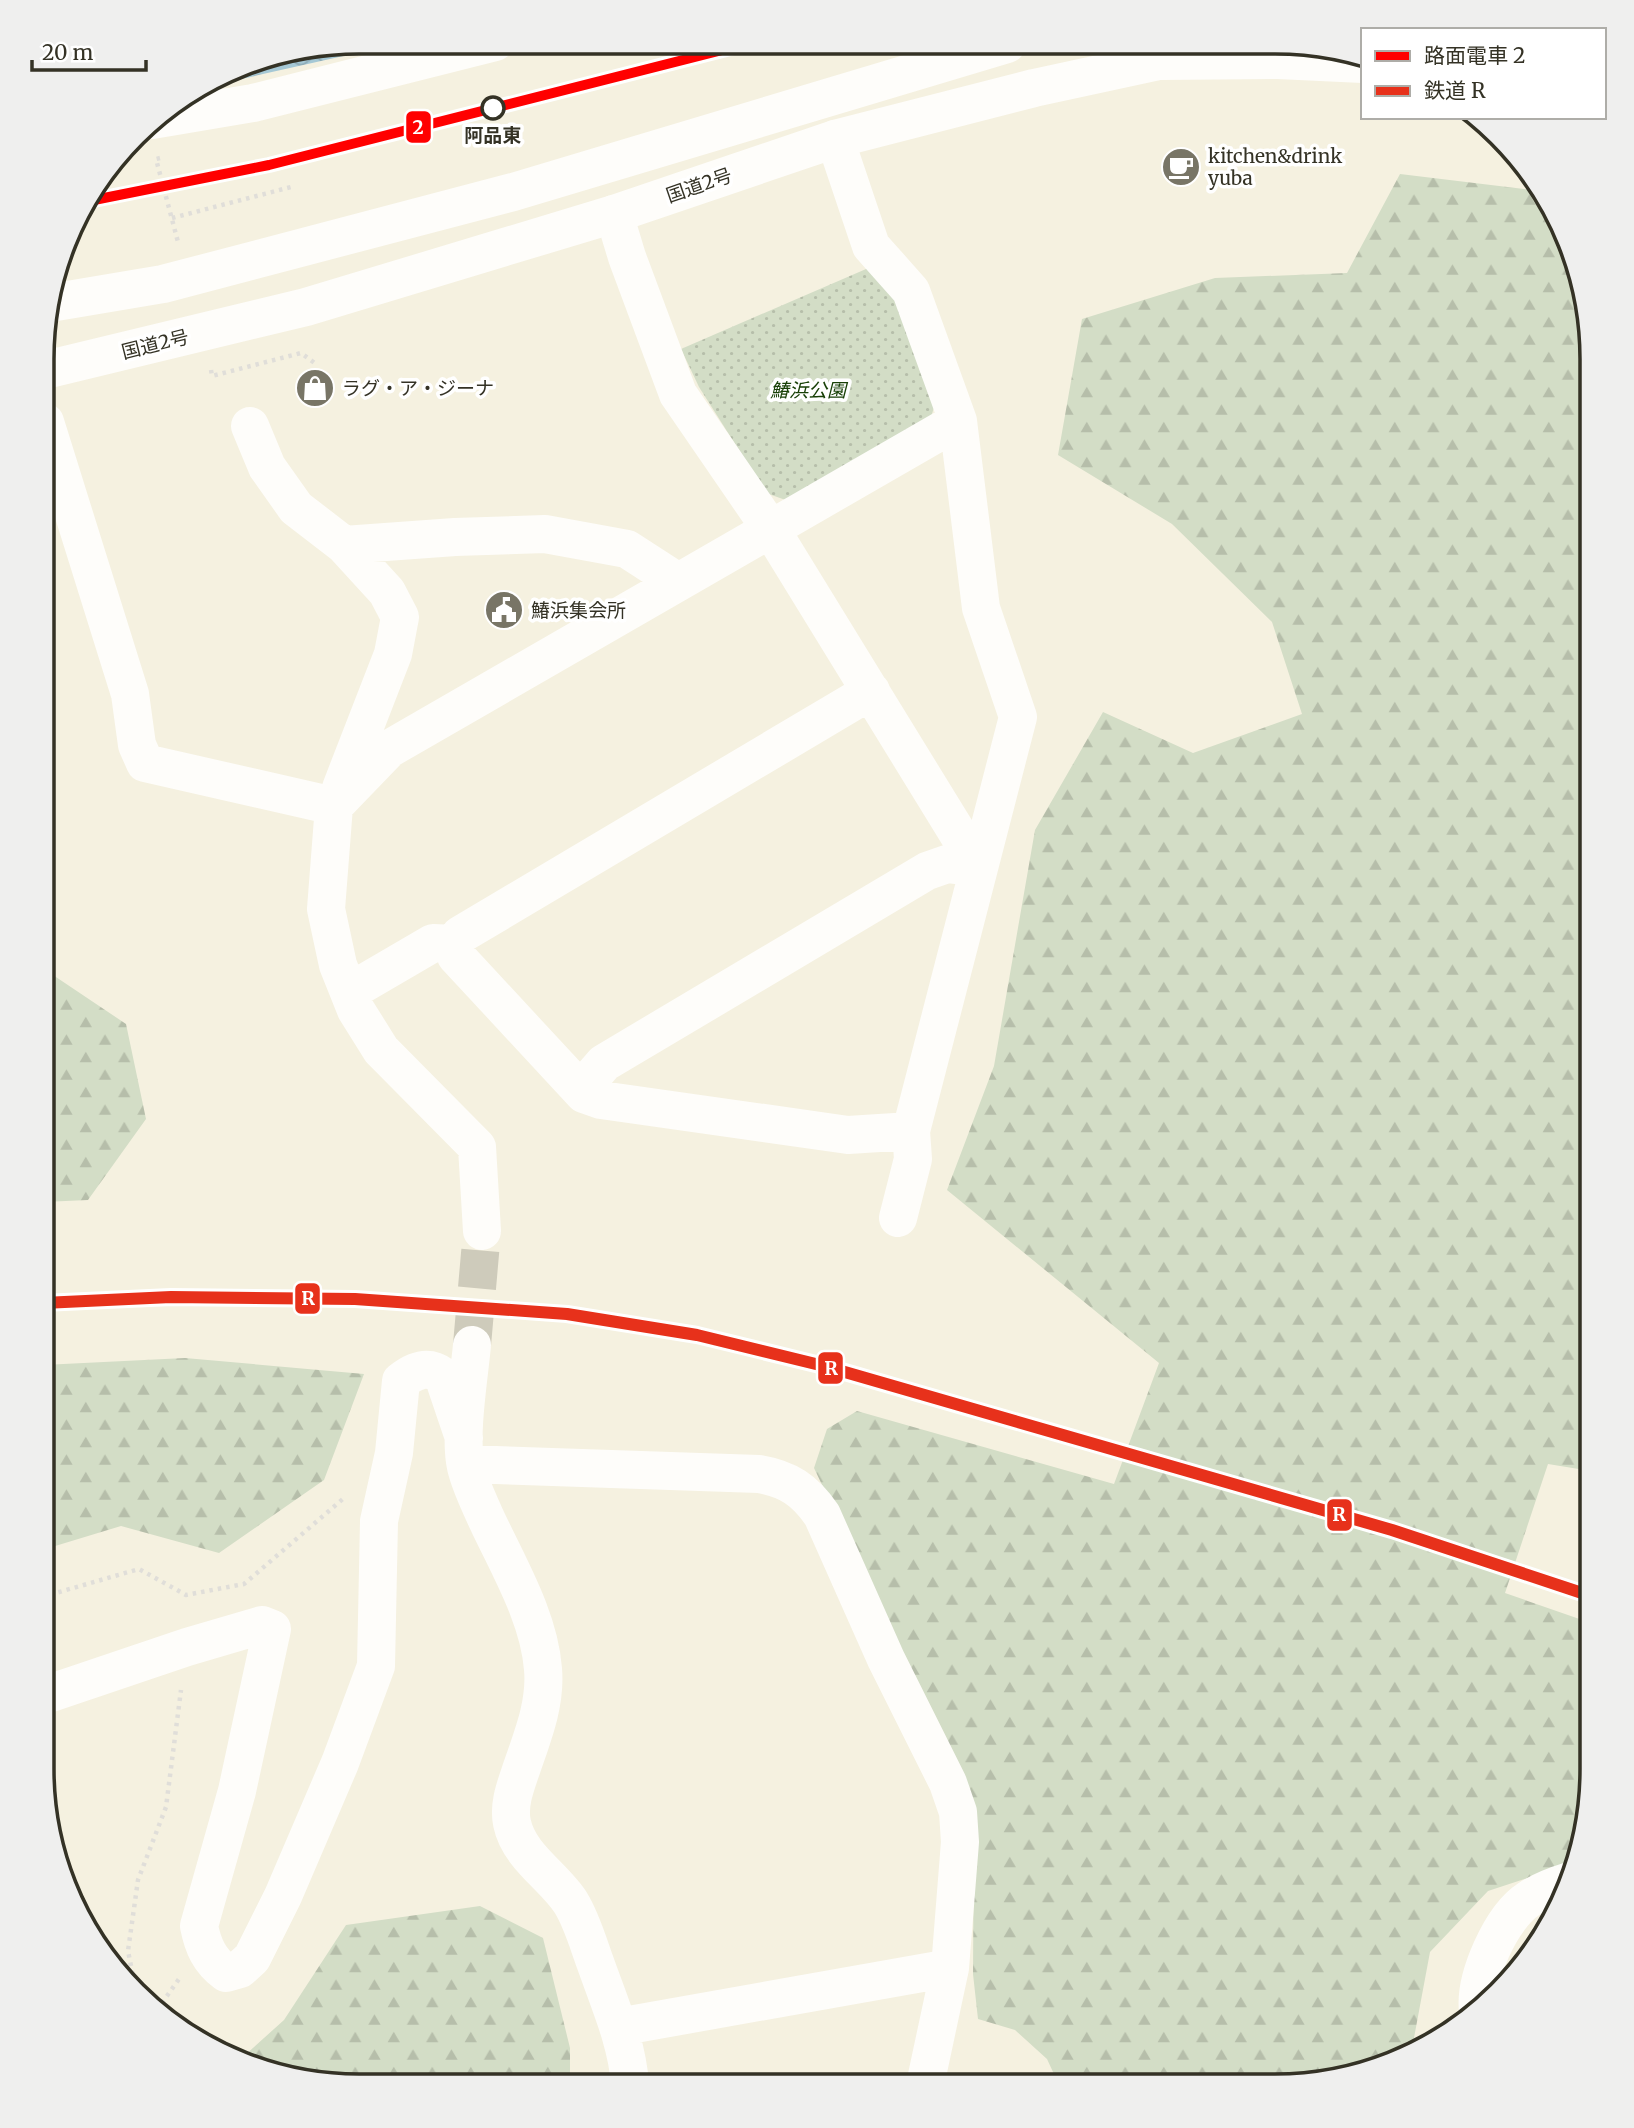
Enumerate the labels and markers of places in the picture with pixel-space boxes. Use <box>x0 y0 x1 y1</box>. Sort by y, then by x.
marker: 阿品東 <box>481 96 505 120</box>
place label: 阿品東 <box>464 123 522 147</box>
place label: kitchen&drink yuba <box>1208 144 1342 190</box>
cafe icon: kitchen&drink yuba <box>1160 146 1202 188</box>
shop icon: ラグ・ア・ジーナ <box>294 367 336 409</box>
place label: ラグ・ア・ジーナ <box>342 376 494 400</box>
public building icon: 鰆浜集会所 <box>483 589 525 631</box>
place label: 鰆浜集会所 <box>531 598 626 622</box>

